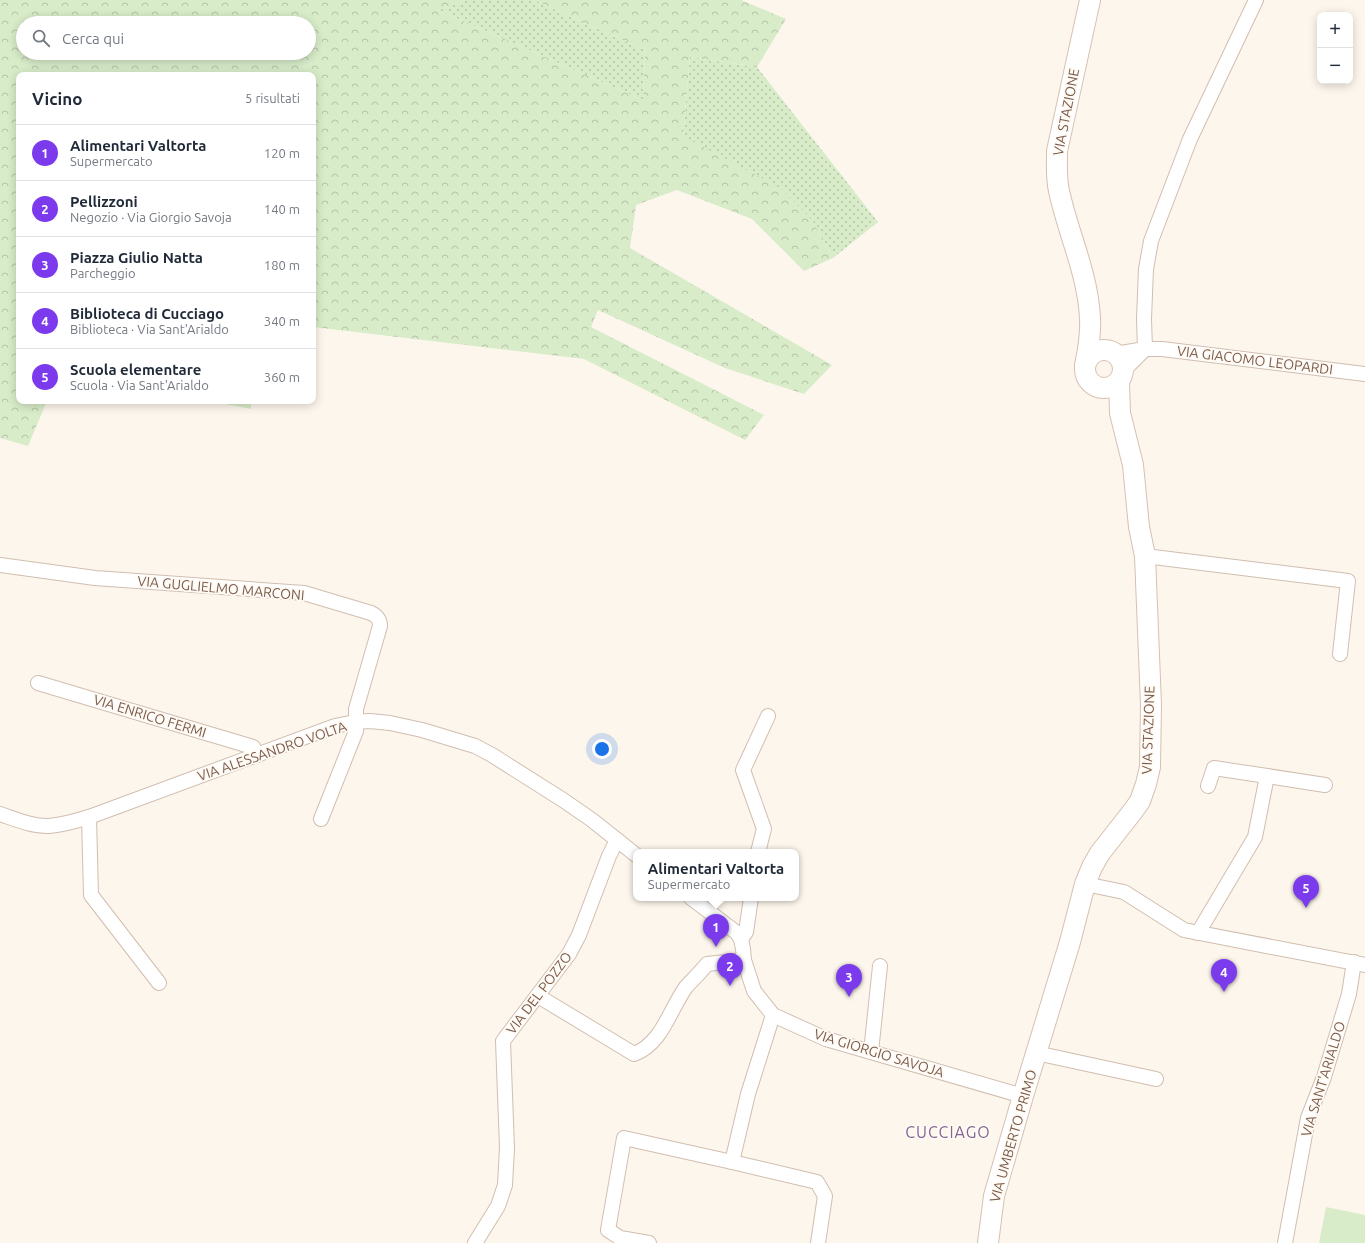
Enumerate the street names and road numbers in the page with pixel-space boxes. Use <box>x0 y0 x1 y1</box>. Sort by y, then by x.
street label: VIA STAZIONE <box>1050 67 1082 157</box>
street label: VIA GIACOMO LEOPARDI <box>1176 343 1334 377</box>
street label: VIA GUGLIELMO MARCONI <box>137 573 305 603</box>
street label: VIA STAZIONE <box>1138 685 1158 775</box>
street label: VIA ENRICO FERMI <box>92 691 208 741</box>
street label: VIA ALESSANDRO VOLTA <box>195 718 349 784</box>
street label: VIA DEL POZZO <box>503 949 575 1037</box>
street label: VIA SANT'ARIALDO <box>1298 1019 1348 1139</box>
street label: VIA GIORGIO SAVOJA <box>812 1026 946 1080</box>
street label: VIA UMBERTO PRIMO <box>986 1068 1040 1204</box>

